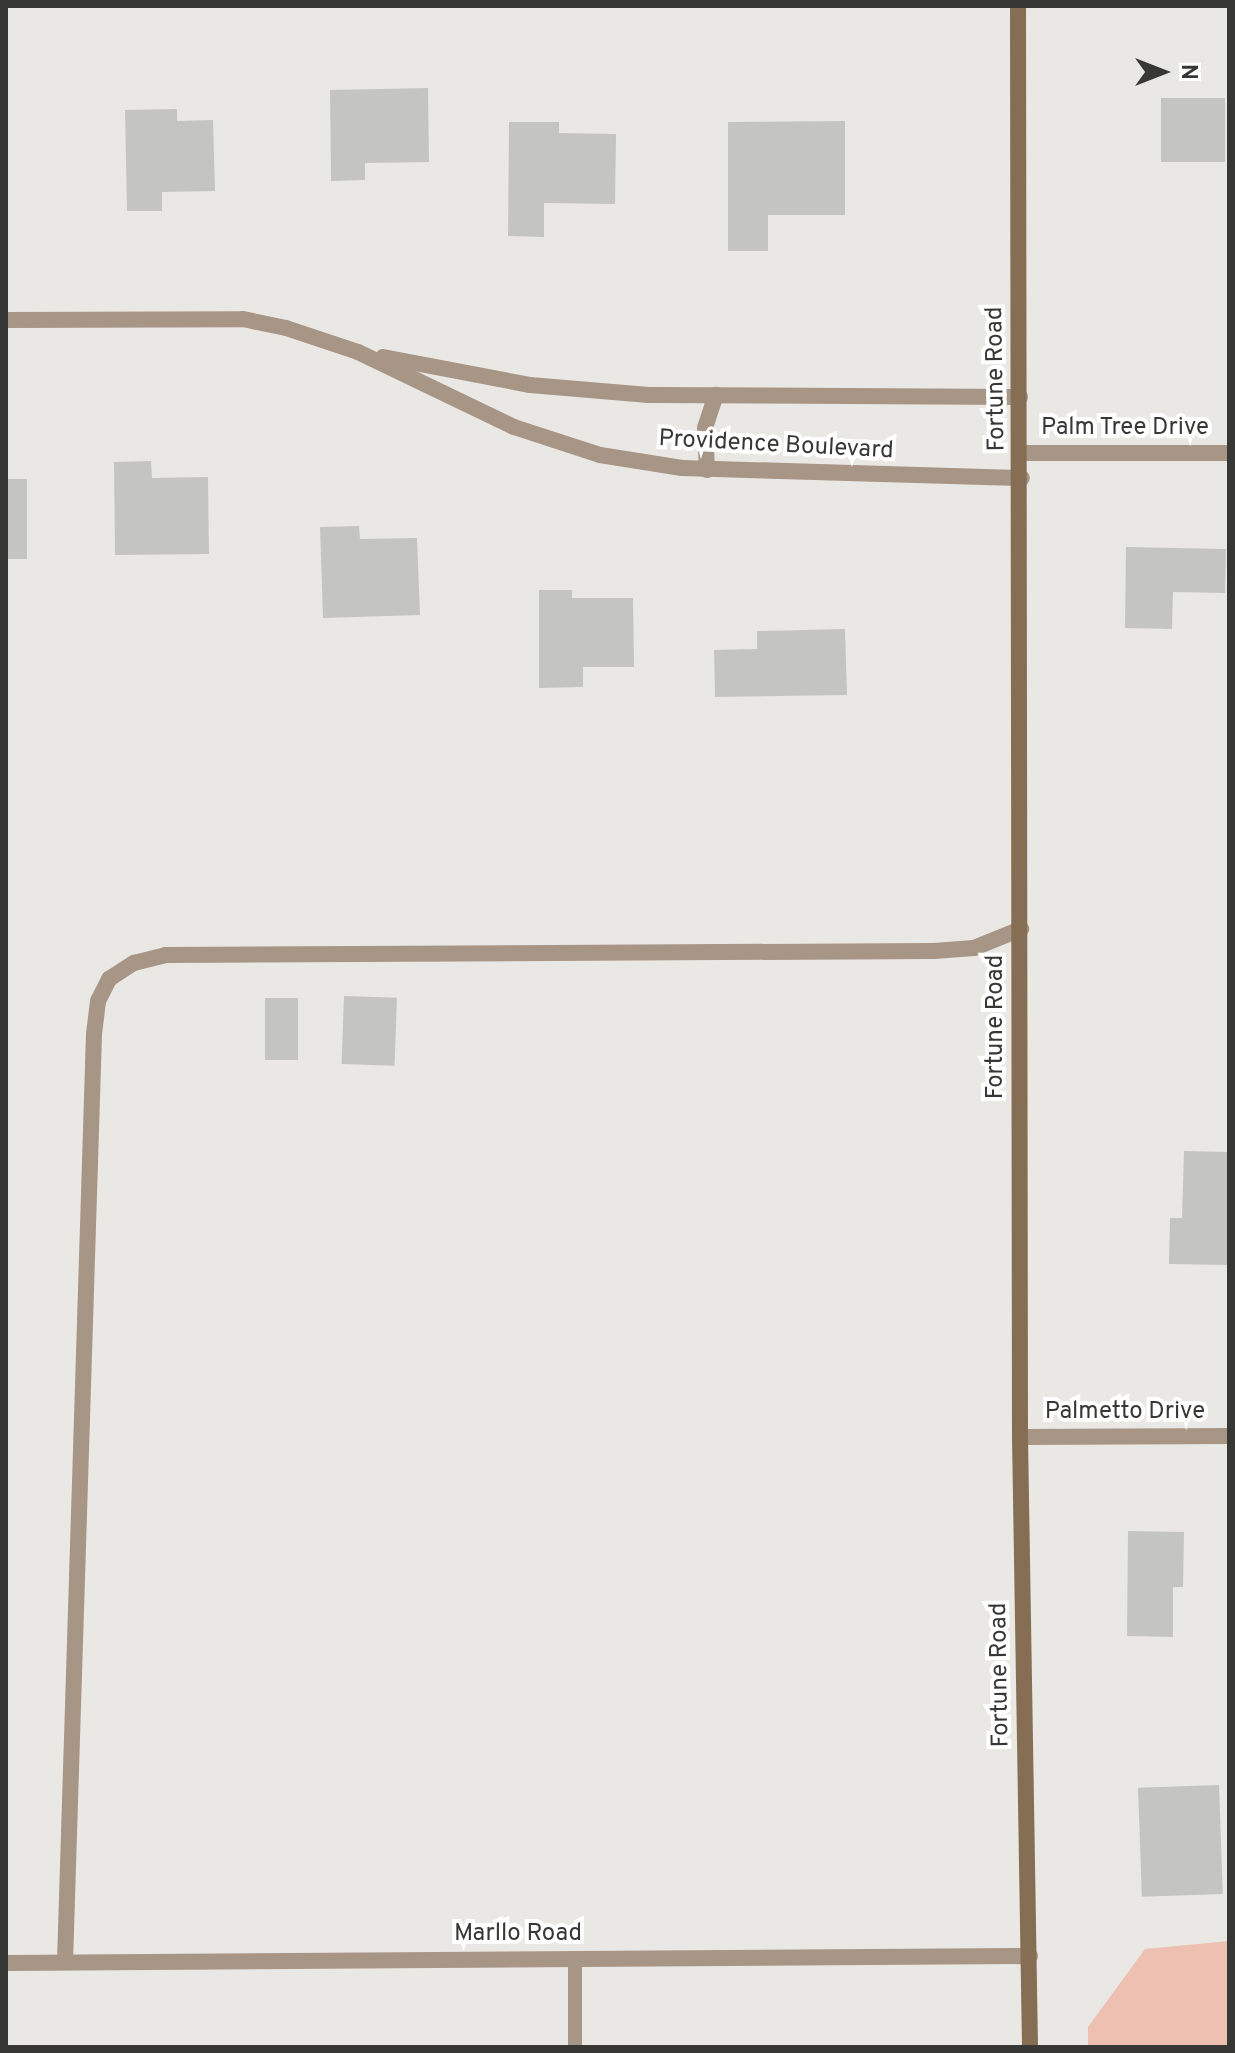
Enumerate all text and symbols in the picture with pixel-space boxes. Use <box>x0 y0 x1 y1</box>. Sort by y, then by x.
north arrow <box>1123 32 1203 112</box>
text: N <box>1174 64 1201 80</box>
street label: Fortune Road <box>981 306 1013 452</box>
street label: Palm Tree Drive <box>1041 415 1209 443</box>
street label: Providence Boulevard <box>658 425 894 467</box>
street label: Fortune Road <box>983 955 1011 1099</box>
street label: Palmetto Drive <box>1045 1399 1205 1427</box>
street label: Fortune Road <box>985 1602 1017 1748</box>
street label: Marllo Road <box>454 1921 582 1949</box>

